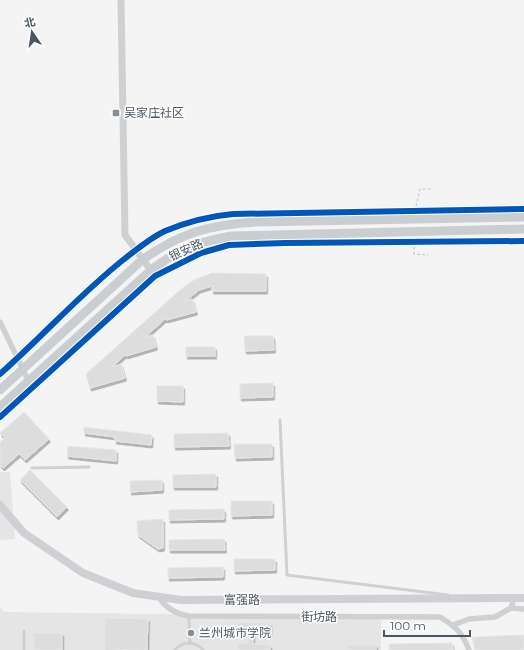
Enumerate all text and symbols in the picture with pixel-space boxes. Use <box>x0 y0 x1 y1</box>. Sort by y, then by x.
north arrow <box>12 12 52 52</box>
text: 北 <box>23 14 37 30</box>
place label: 吴家庄社区 <box>124 105 184 120</box>
marker: 吴家庄社区 <box>111 108 121 118</box>
street label: 银安路 <box>166 235 205 264</box>
street label: 富强路 <box>224 592 260 607</box>
street label: 街坊路 <box>301 609 337 624</box>
scale bar <box>384 612 470 638</box>
text: 100 m <box>390 618 426 633</box>
place label: 兰州城市学院 <box>199 625 271 640</box>
marker: 兰州城市学院 <box>186 628 196 638</box>

